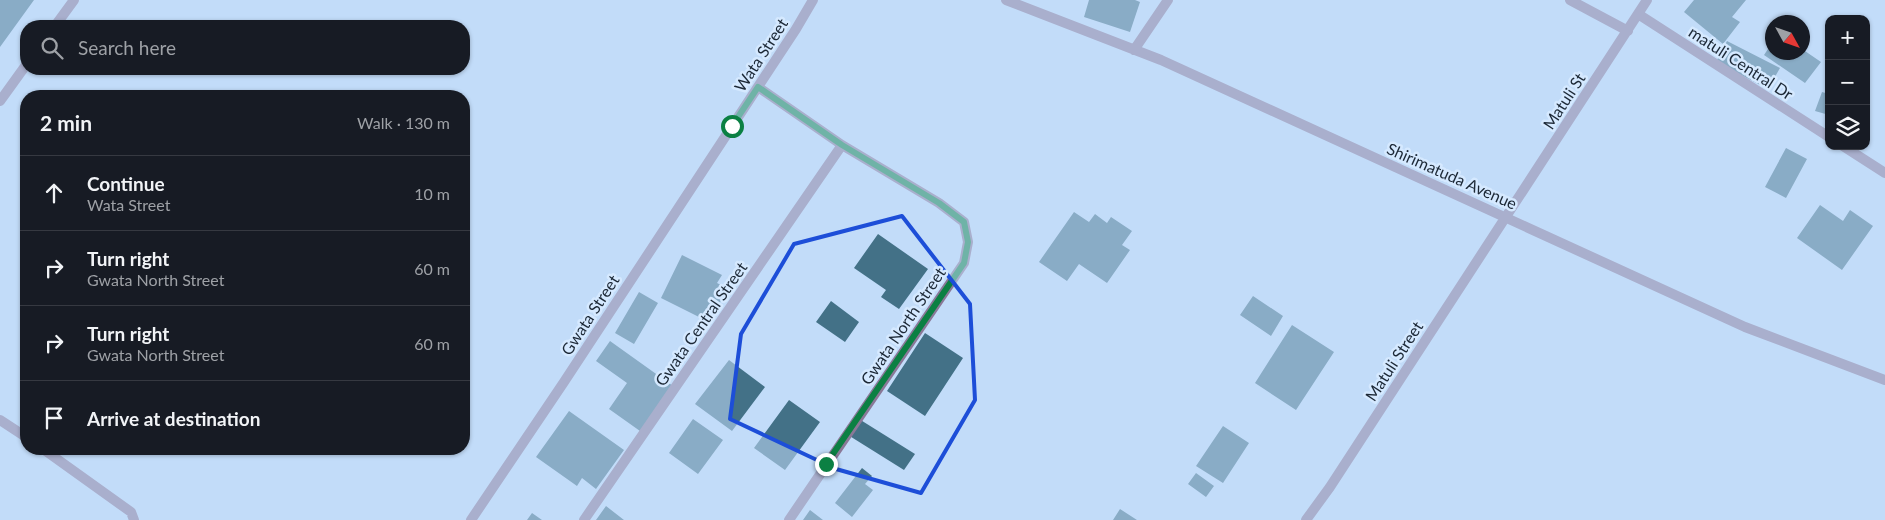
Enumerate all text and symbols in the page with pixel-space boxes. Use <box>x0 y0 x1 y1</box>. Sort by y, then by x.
street label: Wata Street <box>730 14 791 95</box>
north arrow <box>1765 15 1810 60</box>
map controls <box>1825 15 1870 150</box>
button: + <box>1825 15 1870 60</box>
search box <box>20 20 470 75</box>
street label: matuli Central Dr <box>1686 22 1797 103</box>
icon: search <box>38 34 66 62</box>
text: Search here <box>78 36 176 59</box>
button: − <box>1825 60 1870 105</box>
street label: Matuli St <box>1538 69 1589 132</box>
button: layers <box>1825 105 1870 150</box>
text: 2 min <box>40 110 92 135</box>
text: Walk · 130 m <box>357 113 450 132</box>
route start <box>721 115 744 138</box>
street label: Shirimatuda Avenue <box>1384 138 1520 213</box>
text: Continue <box>87 172 165 195</box>
icon: ahead <box>40 179 68 207</box>
text: 10 m <box>414 184 450 203</box>
text: Wata Street <box>87 195 170 214</box>
text: Turn right <box>87 247 169 270</box>
icon: right <box>40 254 68 282</box>
street label: Gwata Central Street <box>651 258 751 389</box>
text: 60 m <box>414 259 450 278</box>
street label: Gwata North Street <box>856 263 949 388</box>
text: Gwata North Street <box>87 270 224 289</box>
street label: Gwata Street <box>557 271 623 358</box>
street label: Matuli Street <box>1361 317 1426 404</box>
text: Turn right <box>87 322 169 345</box>
icon: right <box>40 329 68 357</box>
text: 60 m <box>414 334 450 353</box>
text: Gwata North Street <box>87 345 224 364</box>
icon: arrive <box>40 404 68 432</box>
text: Arrive at destination <box>87 407 260 430</box>
route end <box>815 453 838 476</box>

